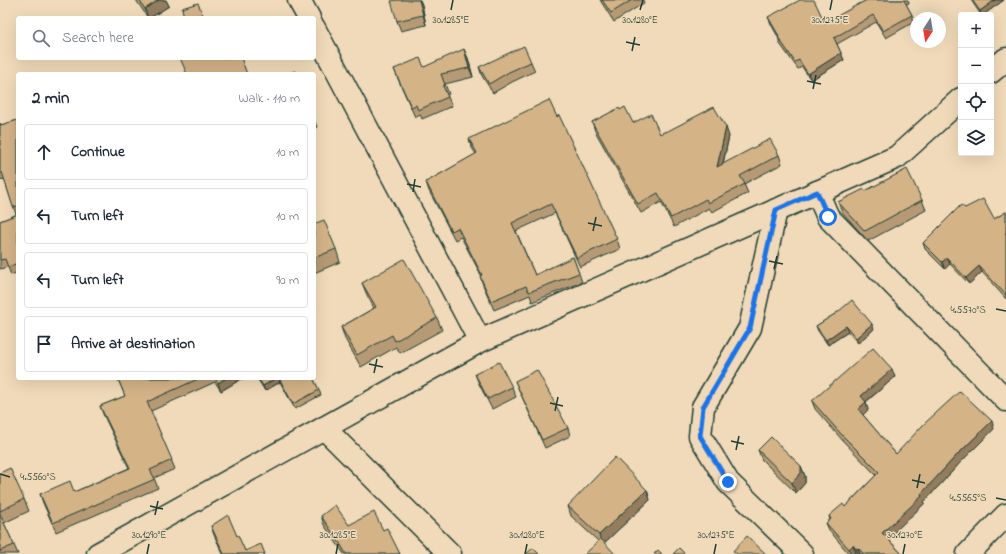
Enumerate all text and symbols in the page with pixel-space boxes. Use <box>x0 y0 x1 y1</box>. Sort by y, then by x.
north arrow <box>910 12 946 48</box>
map controls <box>958 12 994 156</box>
button: + <box>958 12 994 48</box>
text: 30.1285°E <box>433 13 469 28</box>
text: 30.1280°E <box>622 13 658 28</box>
text: 30.1275°E <box>811 13 849 28</box>
search box <box>16 16 316 60</box>
icon: search <box>30 27 52 49</box>
text: Search here <box>62 27 134 49</box>
button: − <box>958 48 994 84</box>
button: locate <box>958 84 994 120</box>
text: 2 min <box>32 86 69 111</box>
text: Walk · 110 m <box>239 89 300 108</box>
button: layers <box>958 120 994 156</box>
icon: ahead <box>33 141 55 163</box>
text: Continue <box>71 141 125 163</box>
text: 10 m <box>276 143 299 162</box>
icon: left <box>33 205 55 227</box>
text: Turn left <box>71 205 124 227</box>
text: 10 m <box>276 207 299 226</box>
route start <box>819 208 837 226</box>
icon: left <box>33 269 55 291</box>
text: Turn left <box>71 269 124 291</box>
text: 90 m <box>276 271 299 290</box>
text: 4.5570°S <box>950 303 986 318</box>
icon: arrive <box>33 333 55 355</box>
text: Arrive at destination <box>71 333 195 355</box>
text: 4.5560°S <box>20 470 56 485</box>
route end <box>719 473 737 491</box>
text: 4.5565°S <box>950 491 987 506</box>
text: 30.1290°E <box>132 528 166 543</box>
text: 30.1285°E <box>320 528 356 543</box>
text: 30.1280°E <box>509 528 545 543</box>
text: 30.1275°E <box>697 528 735 543</box>
text: 30.1270°E <box>887 528 923 543</box>

